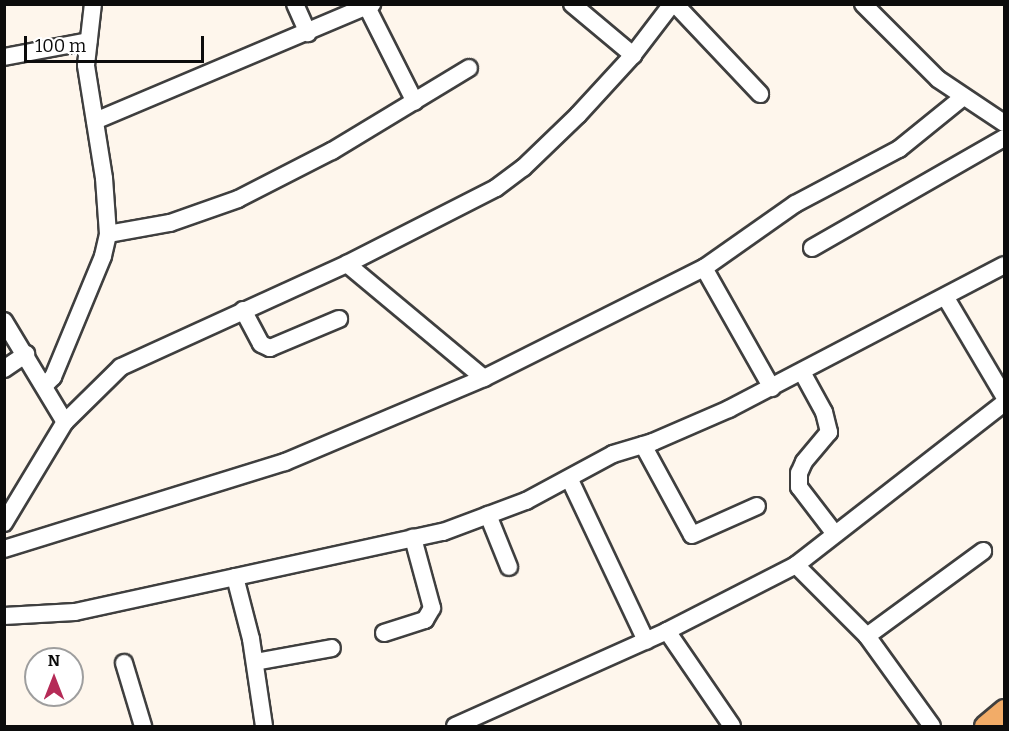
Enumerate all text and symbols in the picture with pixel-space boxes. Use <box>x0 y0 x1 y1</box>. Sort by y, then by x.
scale bar <box>27 24 207 62</box>
text: 100 m <box>35 35 86 57</box>
north arrow <box>24 647 84 707</box>
text: N <box>48 651 60 670</box>

